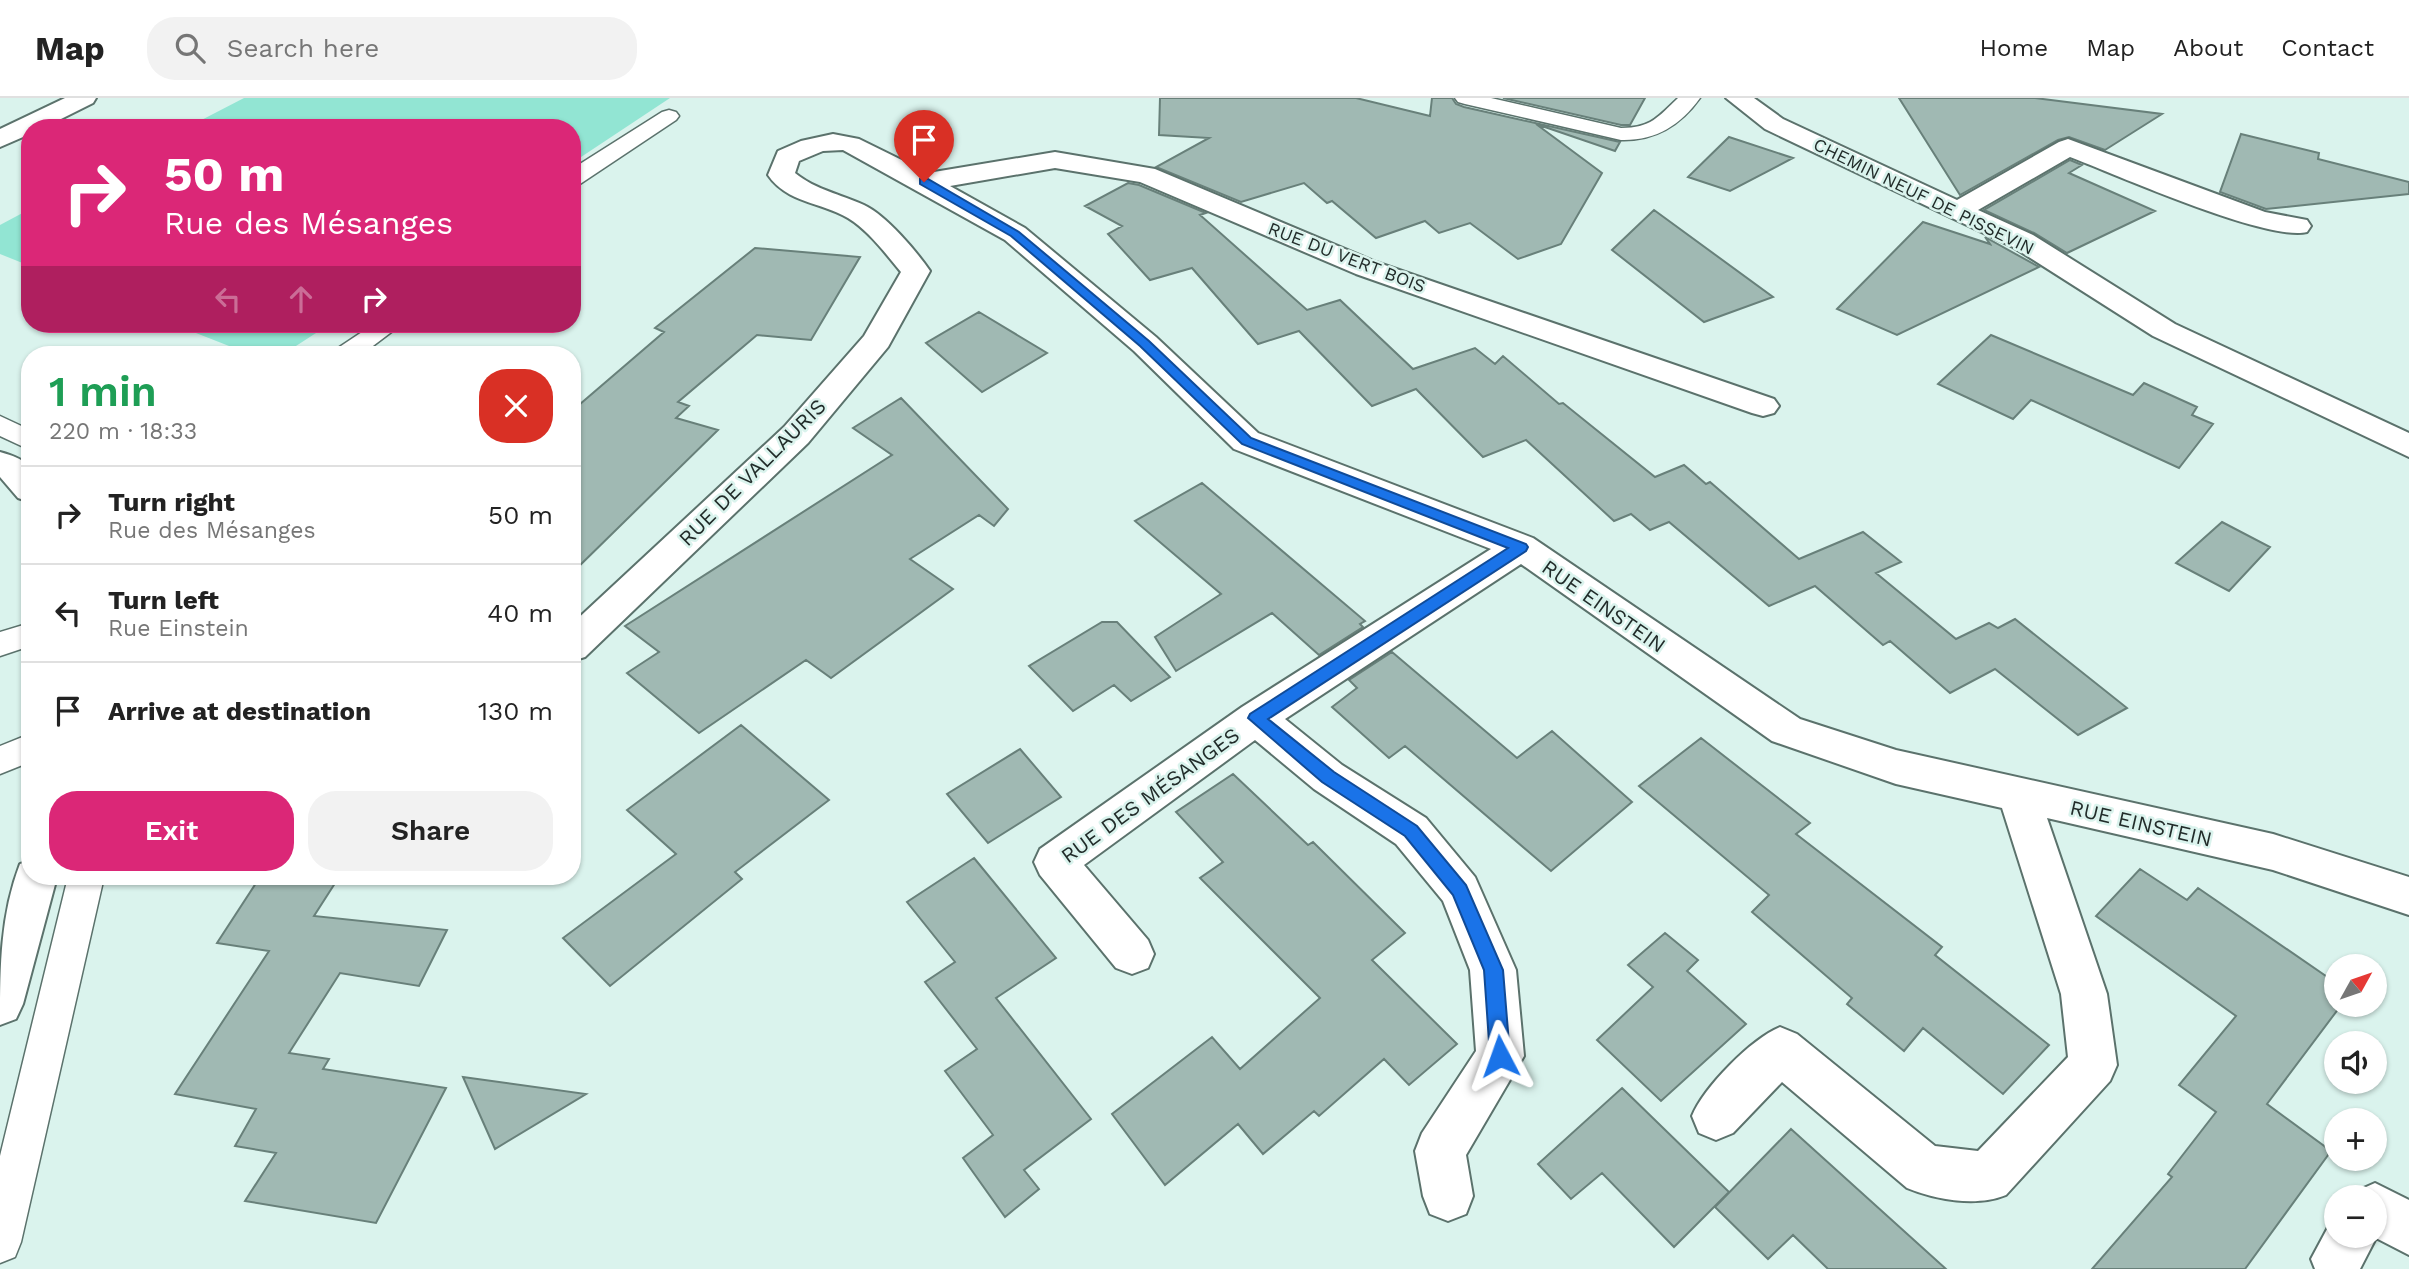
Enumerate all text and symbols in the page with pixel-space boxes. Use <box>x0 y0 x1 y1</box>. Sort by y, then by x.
search box <box>147 17 637 80</box>
text: Map <box>35 29 105 68</box>
icon: search <box>171 29 209 67</box>
text: Search here <box>227 33 379 63</box>
text: Home <box>1980 34 2048 62</box>
text: Map <box>2086 34 2135 62</box>
text: About <box>2173 34 2243 62</box>
text: Contact <box>2281 34 2374 62</box>
pin <box>894 110 954 182</box>
icon: arrive <box>905 121 943 159</box>
street label: CHEMIN NEUF DE PISSEVIN <box>1810 133 2038 259</box>
text: 50 m <box>164 145 284 203</box>
icon: right <box>49 147 140 238</box>
text: Rue des Mésanges <box>164 204 453 242</box>
street label: RUE DU VERT BOIS <box>1265 217 1429 297</box>
icon: left <box>209 280 247 318</box>
icon: ahead <box>282 280 320 318</box>
icon: right <box>355 280 393 318</box>
text: 1 min <box>49 367 157 416</box>
button: close <box>479 369 553 443</box>
street label: RUE DE VALLAURIS <box>673 393 831 551</box>
text: 220 m · 18:33 <box>49 418 197 445</box>
text: Turn right <box>108 487 235 517</box>
icon: right <box>49 496 87 534</box>
text: 50 m <box>488 500 553 530</box>
text: Rue des Mésanges <box>108 517 316 544</box>
street label: RUE EINSTEIN <box>1537 554 1671 658</box>
text: Turn left <box>108 585 219 615</box>
icon: left <box>49 594 87 632</box>
text: 40 m <box>487 598 553 628</box>
text: Rue Einstein <box>108 615 249 642</box>
icon: arrive <box>49 692 87 730</box>
text: Arrive at destination <box>108 696 371 726</box>
text: 130 m <box>478 696 553 726</box>
street label: RUE DES MÉSANGES <box>1056 722 1244 868</box>
button: Exit <box>49 791 294 871</box>
button: Share <box>308 791 553 871</box>
street label: RUE EINSTEIN <box>2068 795 2214 851</box>
north arrow <box>2324 954 2387 1017</box>
map controls <box>2324 954 2387 1248</box>
position arrow <box>1463 1019 1537 1093</box>
button: sound <box>2324 1031 2387 1094</box>
button: + <box>2324 1108 2387 1171</box>
button: − <box>2324 1185 2387 1248</box>

